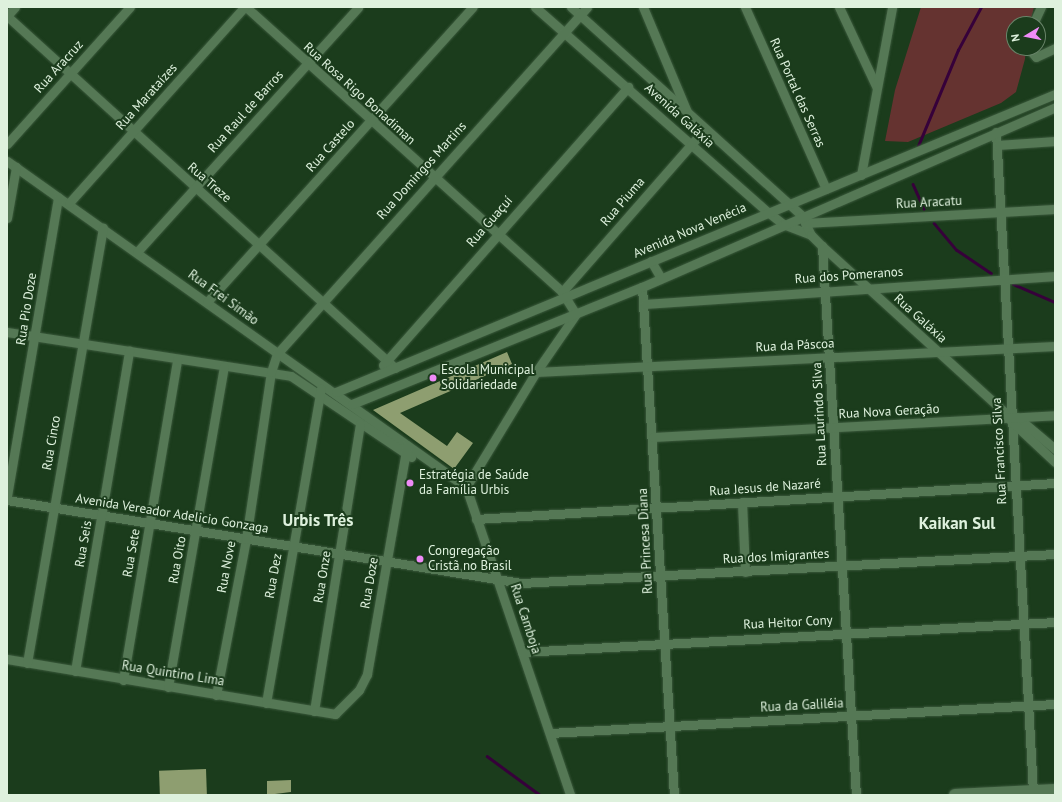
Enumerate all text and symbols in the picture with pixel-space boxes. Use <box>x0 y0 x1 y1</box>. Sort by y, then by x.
north arrow <box>1006 16 1046 56</box>
text: N <box>1008 33 1023 43</box>
street label: Rua Portal das Serras <box>766 36 828 150</box>
street label: Rua Aracruz <box>31 37 87 97</box>
street label: Rua Rosa Rigo Bonadiman <box>300 40 418 148</box>
street label: Rua Marataízes <box>113 61 181 133</box>
street label: Rua Raul de Barros <box>205 68 287 156</box>
street label: Avenida Galáxia <box>641 81 717 151</box>
street label: Rua Castelo <box>303 117 359 175</box>
street label: Rua Domingos Martins <box>374 119 470 223</box>
street label: Rua Treze <box>184 160 234 206</box>
street label: Rua Piuma <box>598 175 648 229</box>
street label: Rua Guaçuí <box>464 193 516 251</box>
street label: Rua Aracatu <box>895 193 963 213</box>
street label: Avenida Nova Venécia <box>631 200 749 262</box>
street label: Rua dos Pomeranos <box>794 264 904 288</box>
street label: Rua Frei Simão <box>185 267 261 329</box>
street label: Rua Pio Doze <box>14 272 40 346</box>
street label: Rua Galáxia <box>890 291 950 347</box>
street label: Rua da Páscoa <box>755 336 835 356</box>
street label: Rua Laurindo Silva <box>809 362 831 466</box>
place label: Escola Municipal Solidariedade <box>441 363 534 394</box>
marker: Escola Municipal Solidariedade <box>428 373 438 383</box>
street label: Rua Francisco Silva <box>989 397 1011 505</box>
street label: Rua Nova Geração <box>838 402 940 422</box>
street label: Rua Cinco <box>40 415 64 471</box>
place label: Estratégia de Saúde da Família Urbis <box>419 468 529 499</box>
street label: Rua Jesus de Nazaré <box>709 476 821 500</box>
marker: Estratégia de Saúde da Família Urbis <box>404 477 416 489</box>
street label: Rua Princesa Diana <box>635 488 657 594</box>
street label: Avenida Vereador Adelicio Gonzaga <box>74 491 270 537</box>
district label: Urbis Três <box>282 511 354 531</box>
district label: Kaikan Sul <box>919 514 995 534</box>
street label: Rua Seis <box>72 520 96 568</box>
street label: Rua Sete <box>120 528 144 578</box>
street label: Rua Oito <box>166 535 190 585</box>
street label: Rua Nove <box>214 540 240 594</box>
place label: Congregação Cristã no Brasil <box>428 544 512 575</box>
street label: Rua dos Imigrantes <box>722 546 830 568</box>
street label: Rua Onze <box>311 550 335 604</box>
street label: Rua Dez <box>262 552 286 600</box>
marker: Congregação Cristã no Brasil <box>415 554 425 564</box>
street label: Rua Doze <box>358 556 382 610</box>
street label: Rua Camboja <box>506 582 544 656</box>
street label: Rua Heitor Cony <box>743 613 833 633</box>
street label: Rua Quintino Lima <box>121 658 225 690</box>
street label: Rua da Galiléia <box>760 696 844 716</box>

